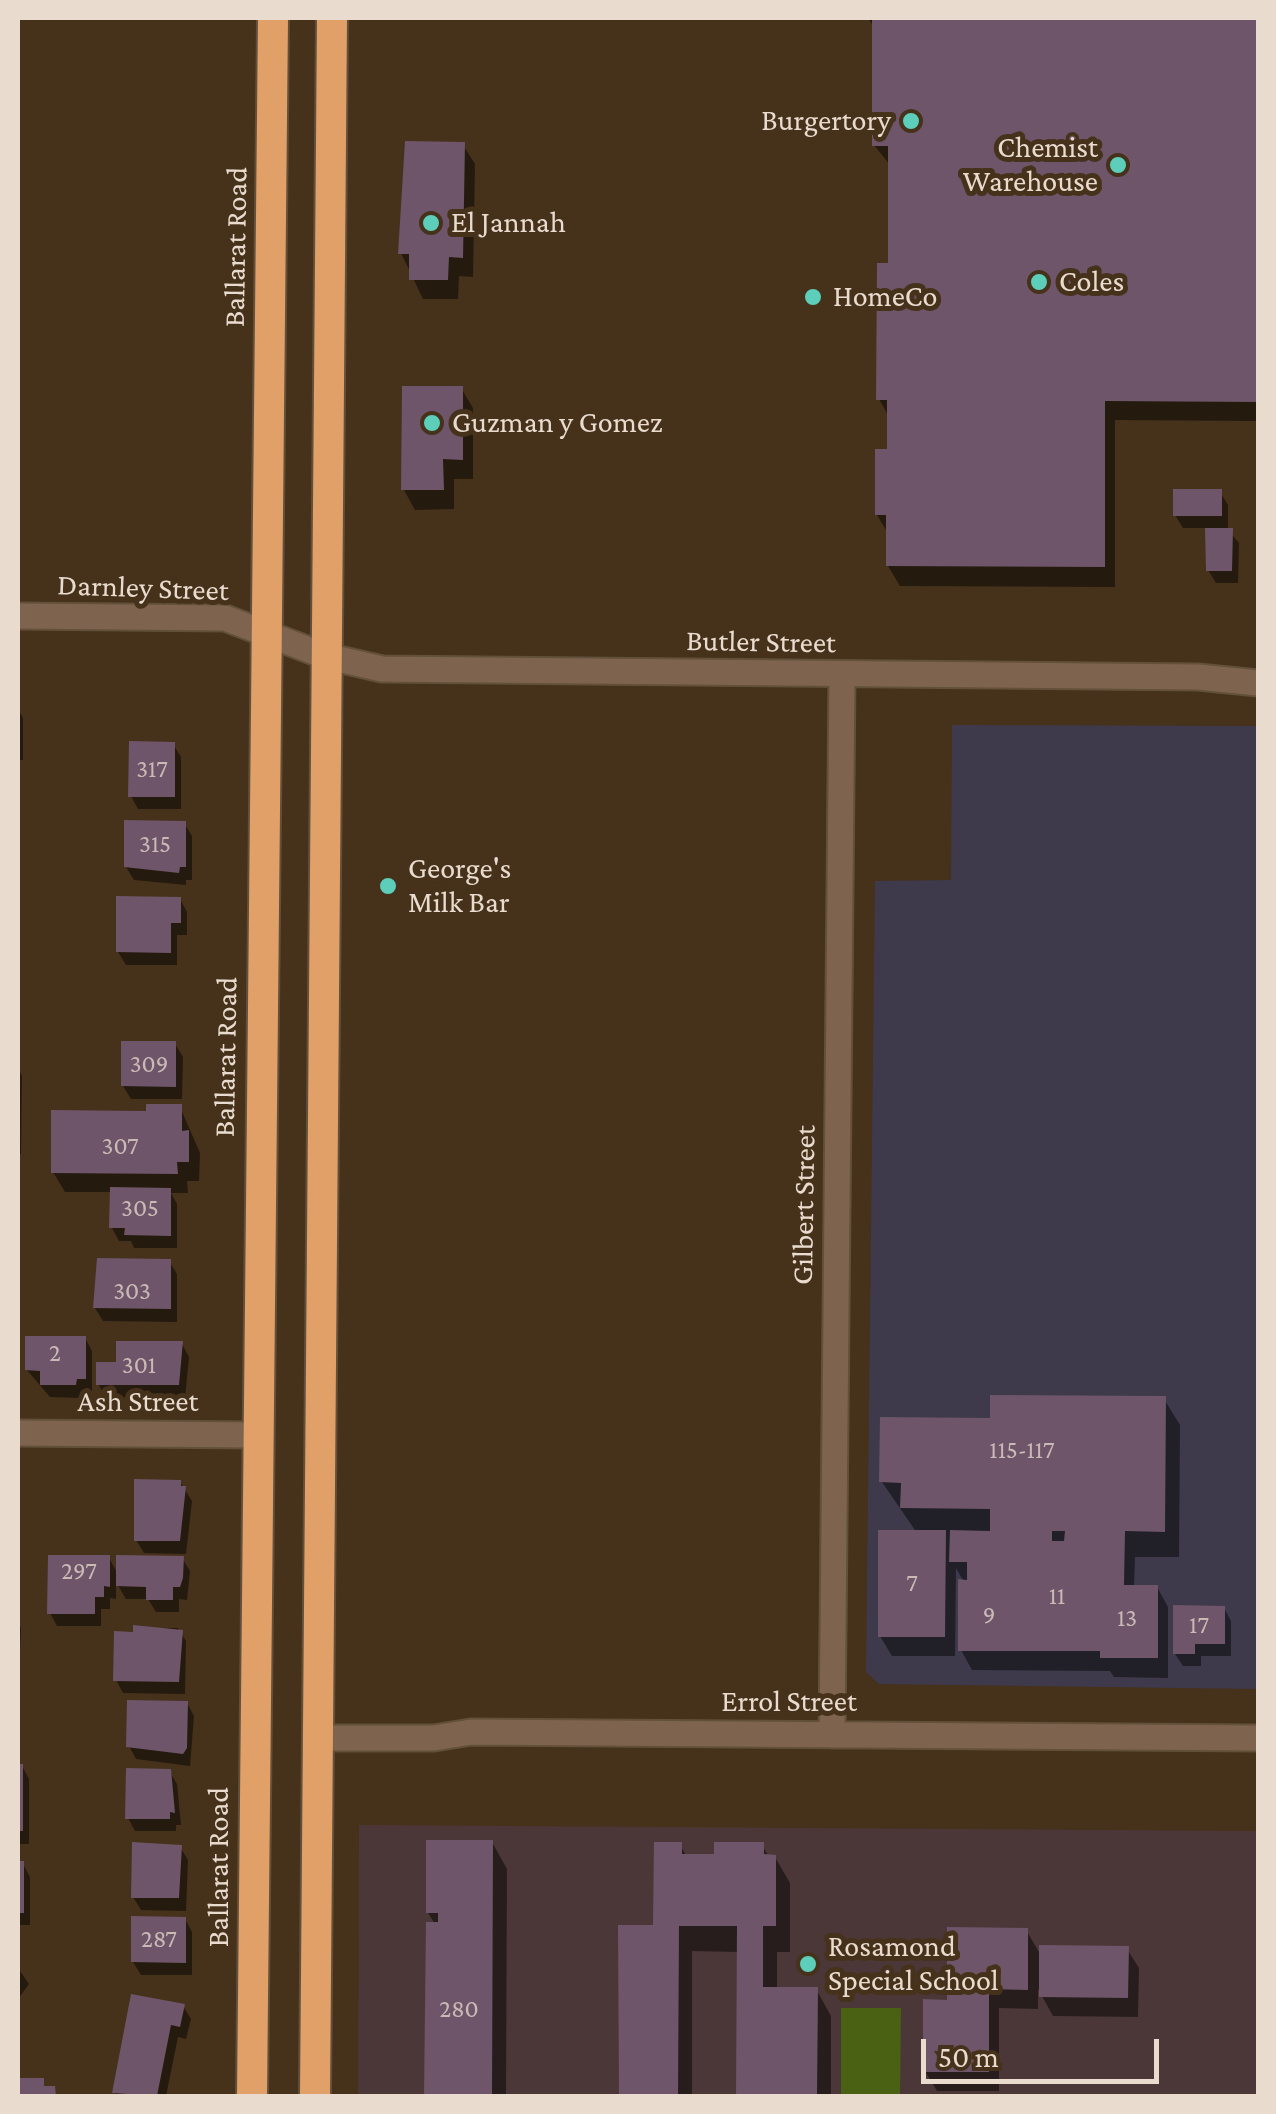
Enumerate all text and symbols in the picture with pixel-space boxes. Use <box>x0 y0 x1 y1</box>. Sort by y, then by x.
place label: Burgertory <box>761 103 891 139</box>
marker: Burgertory <box>900 110 922 132</box>
place label: Chemist Warehouse <box>963 130 1098 200</box>
marker: Chemist Warehouse <box>1107 154 1129 176</box>
street label: Ballarat Road <box>217 167 255 327</box>
place label: El Jannah <box>451 205 566 241</box>
marker: El Jannah <box>420 212 442 234</box>
place label: Coles <box>1059 264 1124 300</box>
marker: Coles <box>1028 271 1050 293</box>
place label: HomeCo <box>833 279 937 315</box>
marker: HomeCo <box>802 286 824 308</box>
place label: Guzman y Gomez <box>452 405 663 441</box>
marker: Guzman y Gomez <box>421 412 443 434</box>
street label: Darnley Street <box>57 567 229 609</box>
street label: Butler Street <box>686 623 836 661</box>
house number: 317 <box>136 754 168 784</box>
house number: 315 <box>139 829 171 859</box>
place label: George's Milk Bar <box>408 851 511 922</box>
marker: George's Milk Bar <box>377 875 399 897</box>
street label: Ballarat Road <box>207 977 245 1137</box>
house number: 309 <box>130 1049 168 1079</box>
street label: Gilbert Street <box>785 1125 823 1285</box>
house number: 307 <box>102 1131 138 1161</box>
house number: 305 <box>121 1193 159 1223</box>
house number: 303 <box>113 1276 151 1306</box>
house number: 2 <box>49 1338 61 1368</box>
house number: 301 <box>122 1350 156 1380</box>
street label: Ash Street <box>78 1384 198 1420</box>
house number: 115-117 <box>989 1435 1055 1465</box>
house number: 297 <box>61 1556 97 1586</box>
house number: 7 <box>906 1568 918 1598</box>
house number: 11 <box>1049 1581 1065 1611</box>
house number: 9 <box>983 1600 995 1630</box>
house number: 13 <box>1117 1603 1137 1633</box>
house number: 17 <box>1189 1610 1209 1640</box>
street label: Errol Street <box>721 1684 857 1720</box>
street label: Ballarat Road <box>201 1787 237 1947</box>
house number: 287 <box>141 1924 177 1954</box>
place label: Rosamond Special School <box>828 1929 999 2000</box>
marker: Rosamond Special School <box>797 1953 819 1975</box>
house number: 280 <box>439 1994 479 2024</box>
scale bar <box>926 2019 1164 2081</box>
text: 50 m <box>938 2040 999 2073</box>

